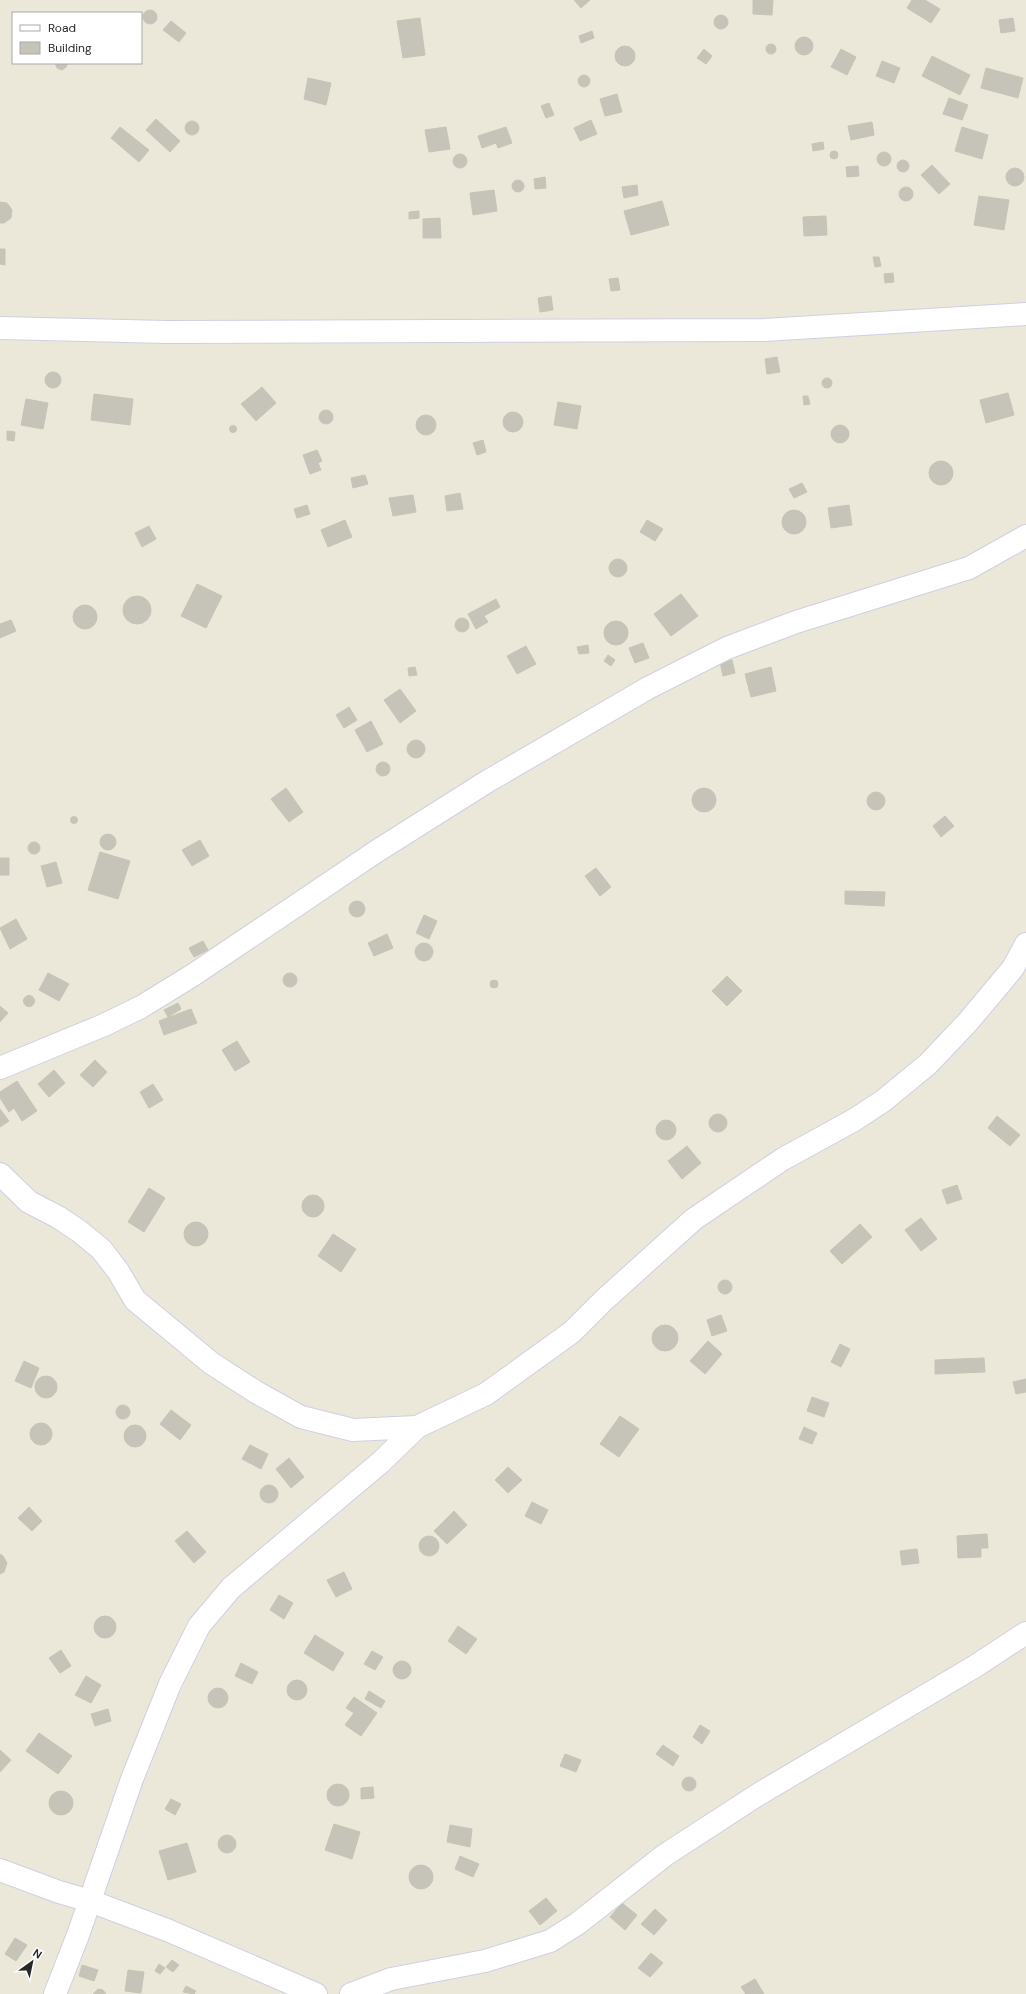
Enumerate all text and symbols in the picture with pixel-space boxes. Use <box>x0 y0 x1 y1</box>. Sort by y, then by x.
legend <box>12 12 142 64</box>
text: Road <box>48 20 76 36</box>
text: Building <box>48 40 92 56</box>
north arrow <box>12 1942 52 1982</box>
text: N <box>30 1946 45 1962</box>

